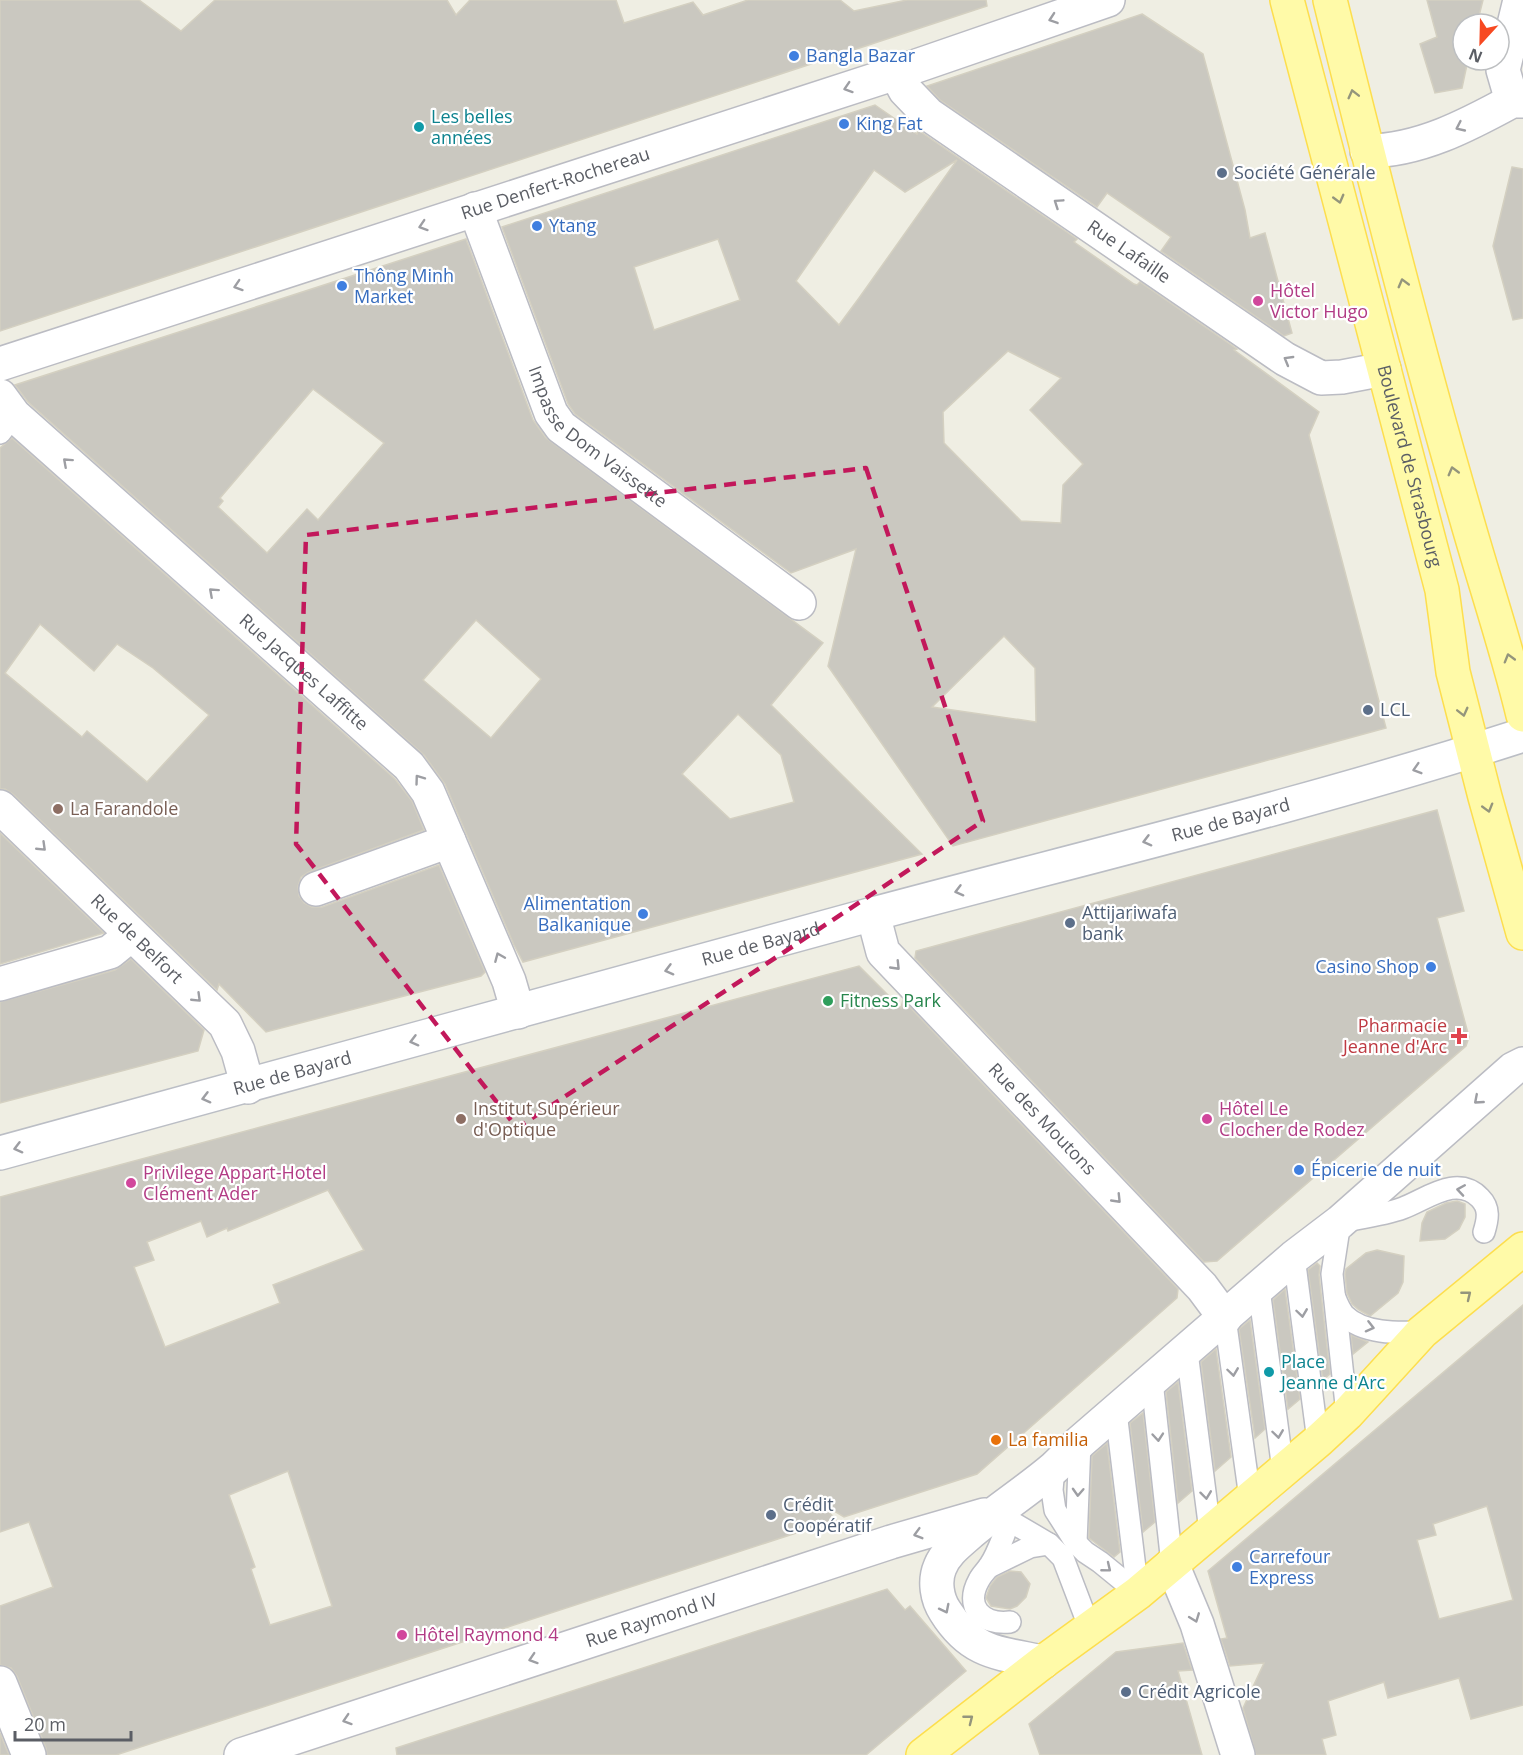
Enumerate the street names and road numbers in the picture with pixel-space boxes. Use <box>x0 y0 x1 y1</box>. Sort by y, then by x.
street label: Rue Denfert-Rochereau <box>458 141 653 225</box>
street label: Rue Lafaille <box>1083 214 1176 288</box>
street label: Impasse Dom Vaissette <box>523 362 672 512</box>
street label: Boulevard de Strasbourg <box>1372 362 1449 570</box>
street label: Rue Jacques Laffitte <box>235 608 374 735</box>
street label: Rue de Bayard <box>1169 792 1292 846</box>
street label: Rue de Belfort <box>86 888 189 988</box>
street label: Rue de Bayard <box>699 916 822 971</box>
street label: Rue de Bayard <box>230 1045 354 1100</box>
street label: Rue des Moutons <box>984 1057 1102 1180</box>
street label: Rue Raymond IV <box>582 1587 720 1652</box>

